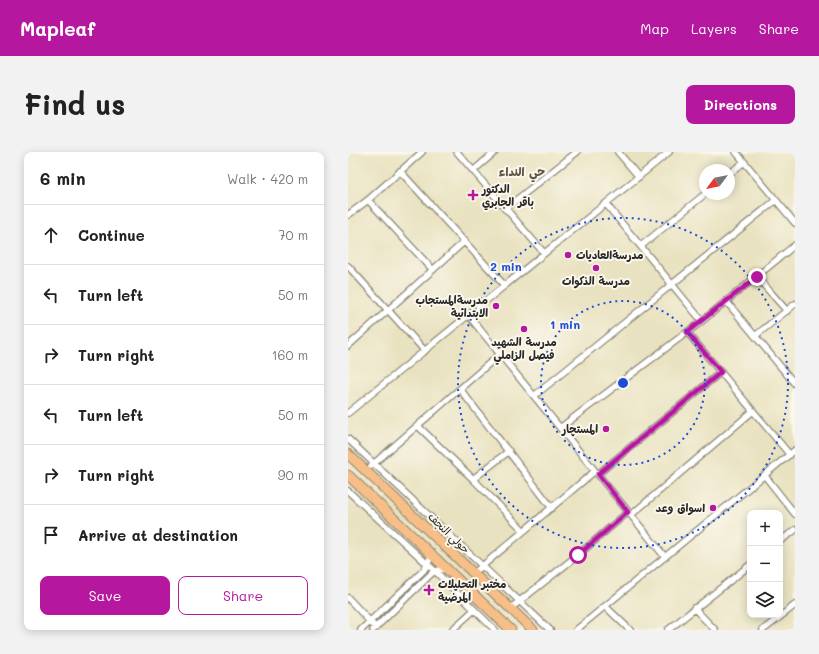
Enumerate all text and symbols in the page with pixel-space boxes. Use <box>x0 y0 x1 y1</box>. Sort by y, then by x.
text: Mapleaf <box>20 16 95 41</box>
text: Map <box>640 19 669 38</box>
text: Layers <box>691 19 737 38</box>
text: Share <box>759 19 799 38</box>
button: Directions <box>686 85 795 124</box>
text: Find us <box>24 86 125 122</box>
district label: حي النداء <box>499 163 545 183</box>
north arrow <box>699 164 735 200</box>
text: 6 min <box>40 167 85 189</box>
text: Walk · 420 m <box>227 170 308 187</box>
place label: الدكتور باقر الجابري <box>481 181 534 211</box>
marker: الدكتور باقر الجابري <box>467 189 479 201</box>
icon: ahead <box>40 224 62 246</box>
text: Continue <box>78 225 145 245</box>
text: 70 m <box>278 226 308 243</box>
place label: مدرسةالعاديات <box>576 247 643 262</box>
marker: مدرسةالعاديات <box>563 250 573 260</box>
text: 2 min <box>490 258 522 274</box>
marker: مدرسة الذكوات <box>591 263 601 273</box>
route end <box>748 268 766 286</box>
place label: مدرسة الذكوات <box>562 273 630 289</box>
icon: left <box>40 284 62 306</box>
text: Turn left <box>78 285 143 305</box>
text: 50 m <box>278 286 308 303</box>
place label: مدرسةالمستجاب الابتدائية <box>416 292 488 320</box>
marker: مدرسةالمستجاب الابتدائية <box>491 301 501 311</box>
text: 1 min <box>550 316 580 332</box>
marker: مدرسة الشهيد فيصل الزاملي <box>519 324 529 334</box>
place label: مدرسة الشهيد فيصل الزاملي <box>491 334 557 365</box>
icon: right <box>40 344 62 366</box>
text: Turn right <box>78 345 155 365</box>
text: 160 m <box>272 346 308 363</box>
centre of rings <box>616 376 630 390</box>
icon: left <box>40 404 62 426</box>
text: Turn left <box>78 405 143 425</box>
text: 50 m <box>278 406 308 423</box>
place label: المستچار <box>561 421 598 437</box>
marker: المستچار <box>601 424 611 434</box>
icon: right <box>40 464 62 486</box>
text: Turn right <box>78 465 155 485</box>
text: 90 m <box>278 466 308 483</box>
place label: اسواق وعد <box>656 500 705 516</box>
marker: اسواق وعد <box>708 503 718 513</box>
street label: حولي النجف <box>422 509 474 559</box>
map controls <box>747 510 783 618</box>
button: + <box>747 510 783 546</box>
icon: arrive <box>40 524 62 546</box>
text: Arrive at destination <box>78 525 238 545</box>
route start <box>569 546 587 564</box>
button: − <box>747 546 783 582</box>
button: Save <box>40 576 170 615</box>
button: Share <box>178 576 308 615</box>
place label: مختبر التحليلات المرضية <box>438 576 506 604</box>
button: layers <box>747 582 783 618</box>
marker: مختبر التحليلات المرضية <box>423 584 435 596</box>

